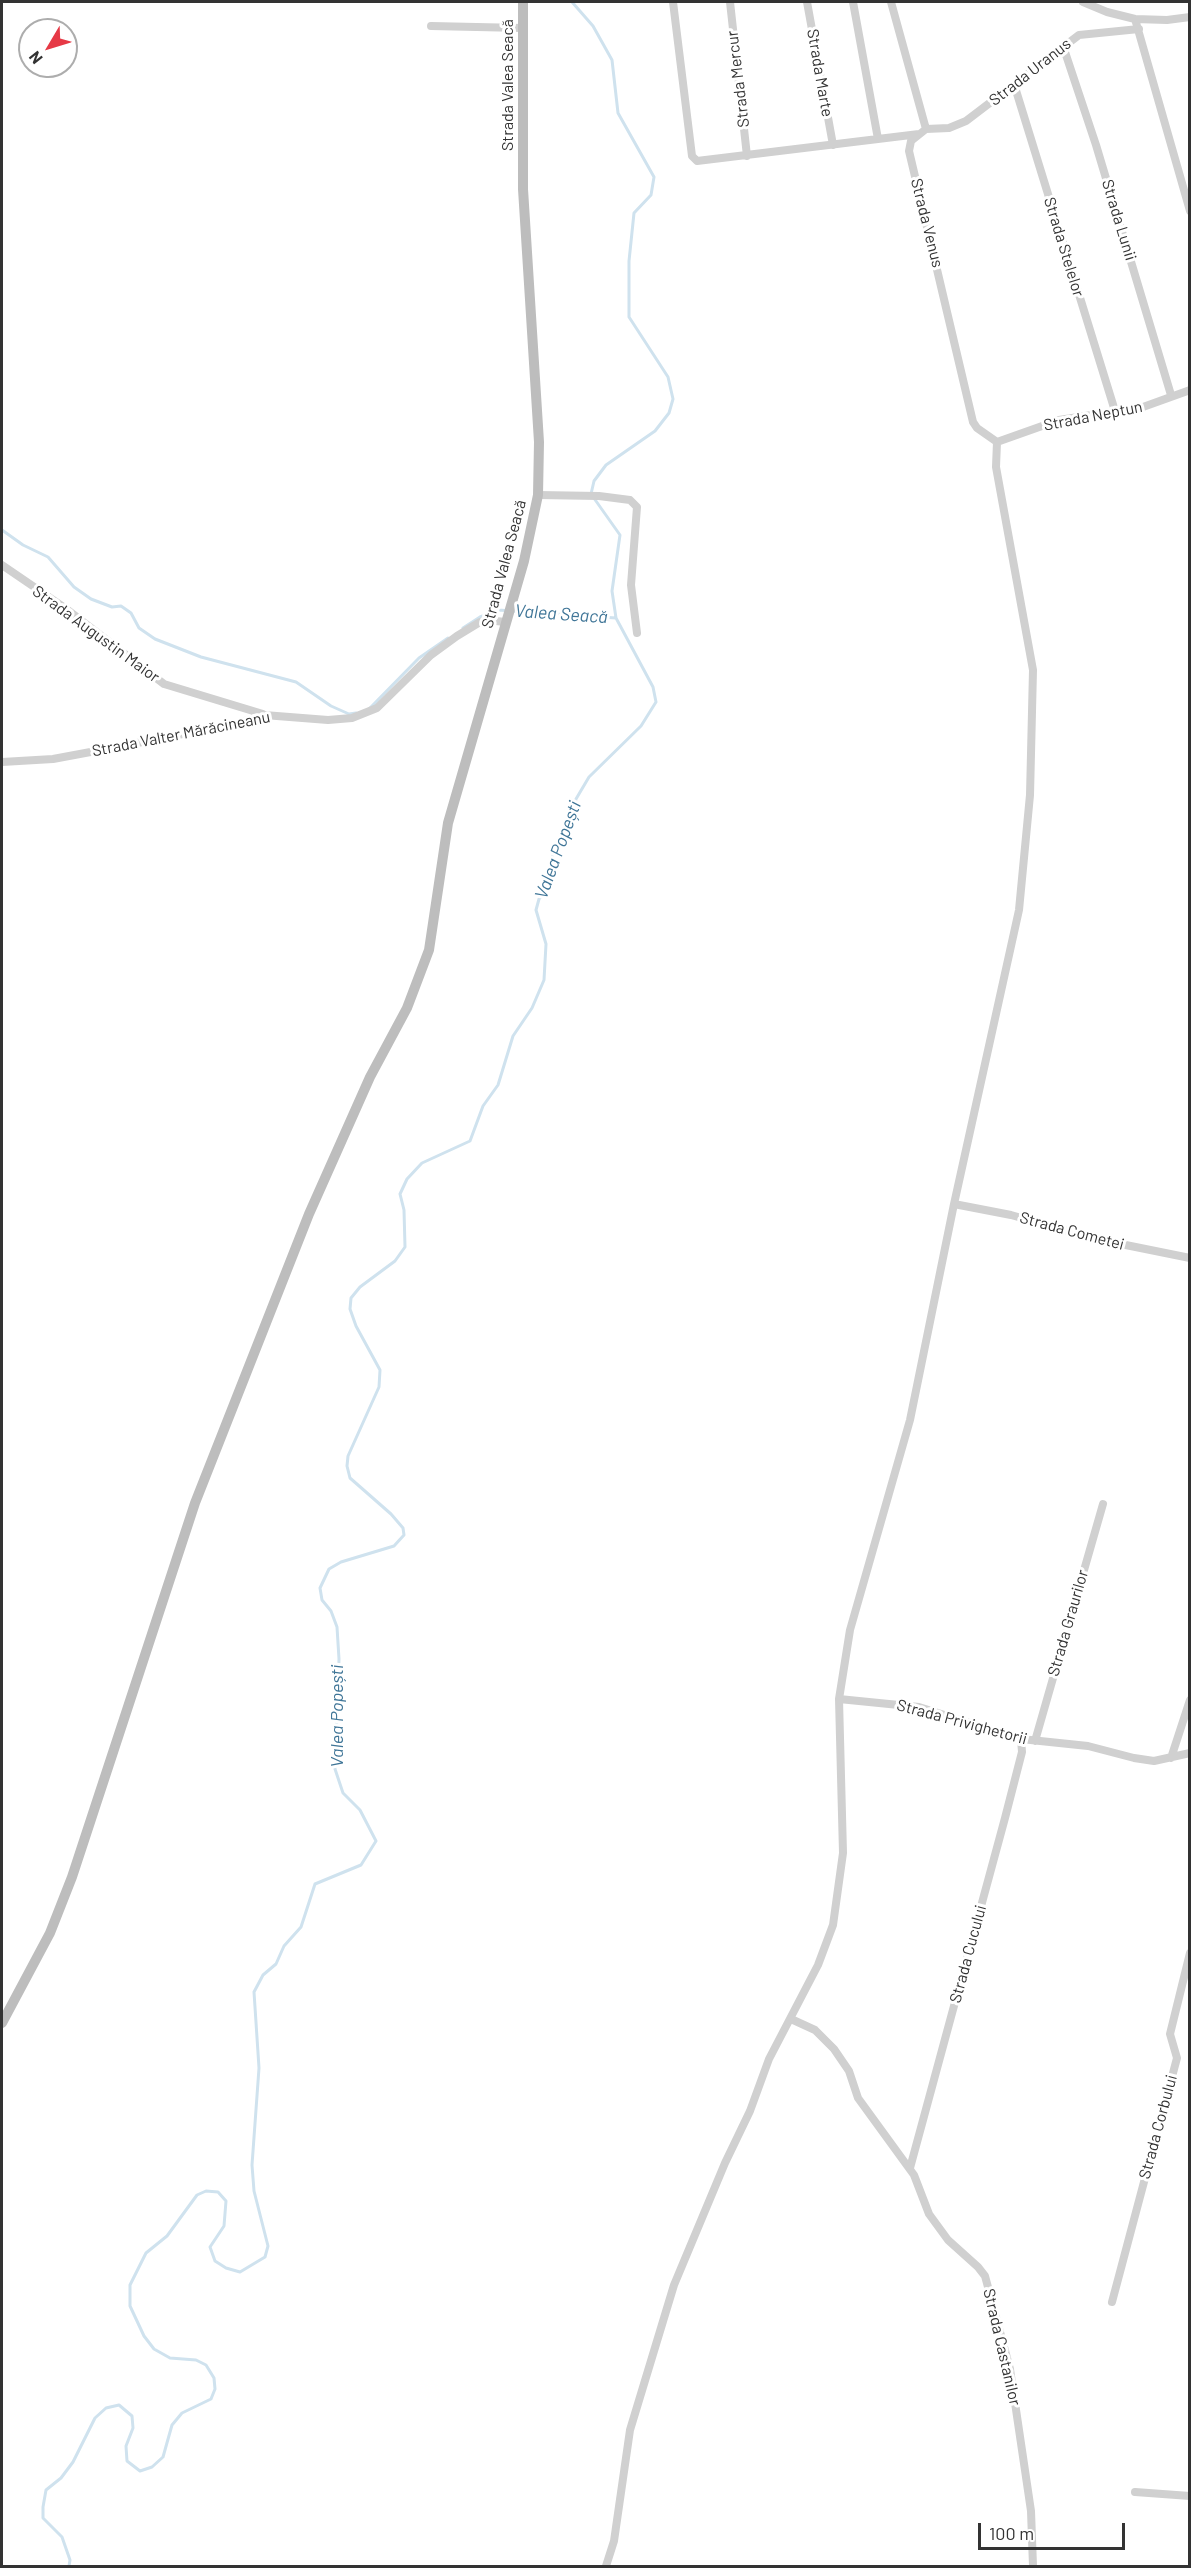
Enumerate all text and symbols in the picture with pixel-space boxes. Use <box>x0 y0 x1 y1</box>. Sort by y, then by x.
north arrow <box>18 18 78 78</box>
street label: Strada Valea Seacă <box>498 19 518 151</box>
street label: Strada Marte <box>803 27 837 119</box>
street label: Strada Mercur <box>723 29 753 129</box>
street label: Strada Uranus <box>985 34 1075 110</box>
text: N <box>24 48 46 68</box>
street label: Strada Venus <box>907 176 947 270</box>
street label: Strada Lunii <box>1098 177 1140 263</box>
street label: Strada Stelelor <box>1040 195 1088 299</box>
street label: Strada Neptun <box>1042 397 1144 435</box>
street label: Strada Valea Seacă <box>478 498 530 630</box>
street label: Strada Augustin Maior <box>29 581 163 687</box>
water label: Valea Seacă <box>514 600 608 628</box>
street label: Strada Valter Mărăcineanu <box>90 707 272 761</box>
water label: Valea Popești <box>530 798 586 902</box>
street label: Strada Cometei <box>1018 1208 1126 1254</box>
street label: Strada Graurilor <box>1044 1568 1092 1678</box>
water label: Valea Popești <box>326 1665 348 1767</box>
street label: Strada Privighetorii <box>895 1695 1029 1749</box>
street label: Strada Cucului <box>946 1903 990 2005</box>
street label: Strada Corbului <box>1135 2073 1181 2181</box>
street label: Strada Castanilor <box>979 2287 1025 2407</box>
scale bar <box>981 2511 1128 2549</box>
text: 100 m <box>989 2522 1034 2544</box>

